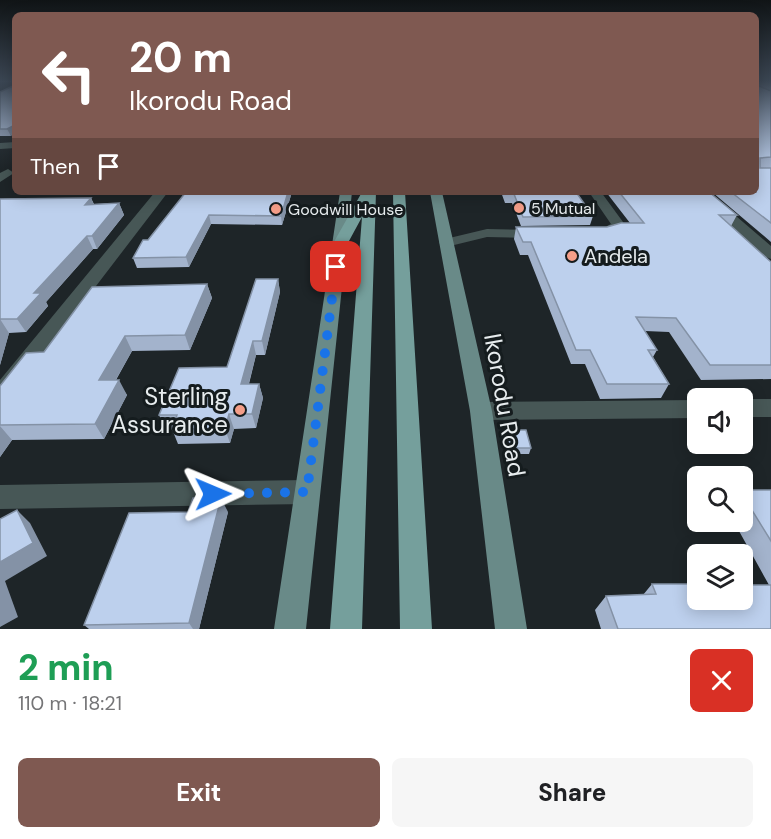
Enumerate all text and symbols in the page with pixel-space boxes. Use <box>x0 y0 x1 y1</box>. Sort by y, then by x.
text: 20 m <box>129 30 232 85</box>
icon: left <box>30 36 108 114</box>
text: Ikorodu Road <box>129 83 292 118</box>
icon: arrive <box>92 150 125 183</box>
text: Then <box>30 152 80 181</box>
place label: 5 Mutual <box>531 198 595 219</box>
place label: Goodwill House <box>288 199 403 220</box>
marker: 5 Mutual <box>512 201 526 215</box>
marker: Goodwill House <box>269 202 283 216</box>
pin <box>310 241 361 292</box>
place label: Andela <box>584 243 648 269</box>
marker: Andela <box>565 249 579 263</box>
icon: arrive <box>319 250 352 283</box>
street label: Ikorodu Road <box>477 331 533 479</box>
place label: Sterling Assurance <box>111 381 228 440</box>
map controls <box>687 388 753 610</box>
button: sound <box>687 388 753 454</box>
marker: Sterling Assurance <box>233 403 247 417</box>
position arrow <box>181 462 245 526</box>
button: search <box>687 466 753 532</box>
button: layers <box>687 544 753 610</box>
text: 2 min <box>18 644 114 691</box>
button: close <box>690 649 753 712</box>
text: 110 m · 18:21 <box>18 690 122 716</box>
button: Exit <box>18 758 380 827</box>
button: Share <box>392 758 753 827</box>

